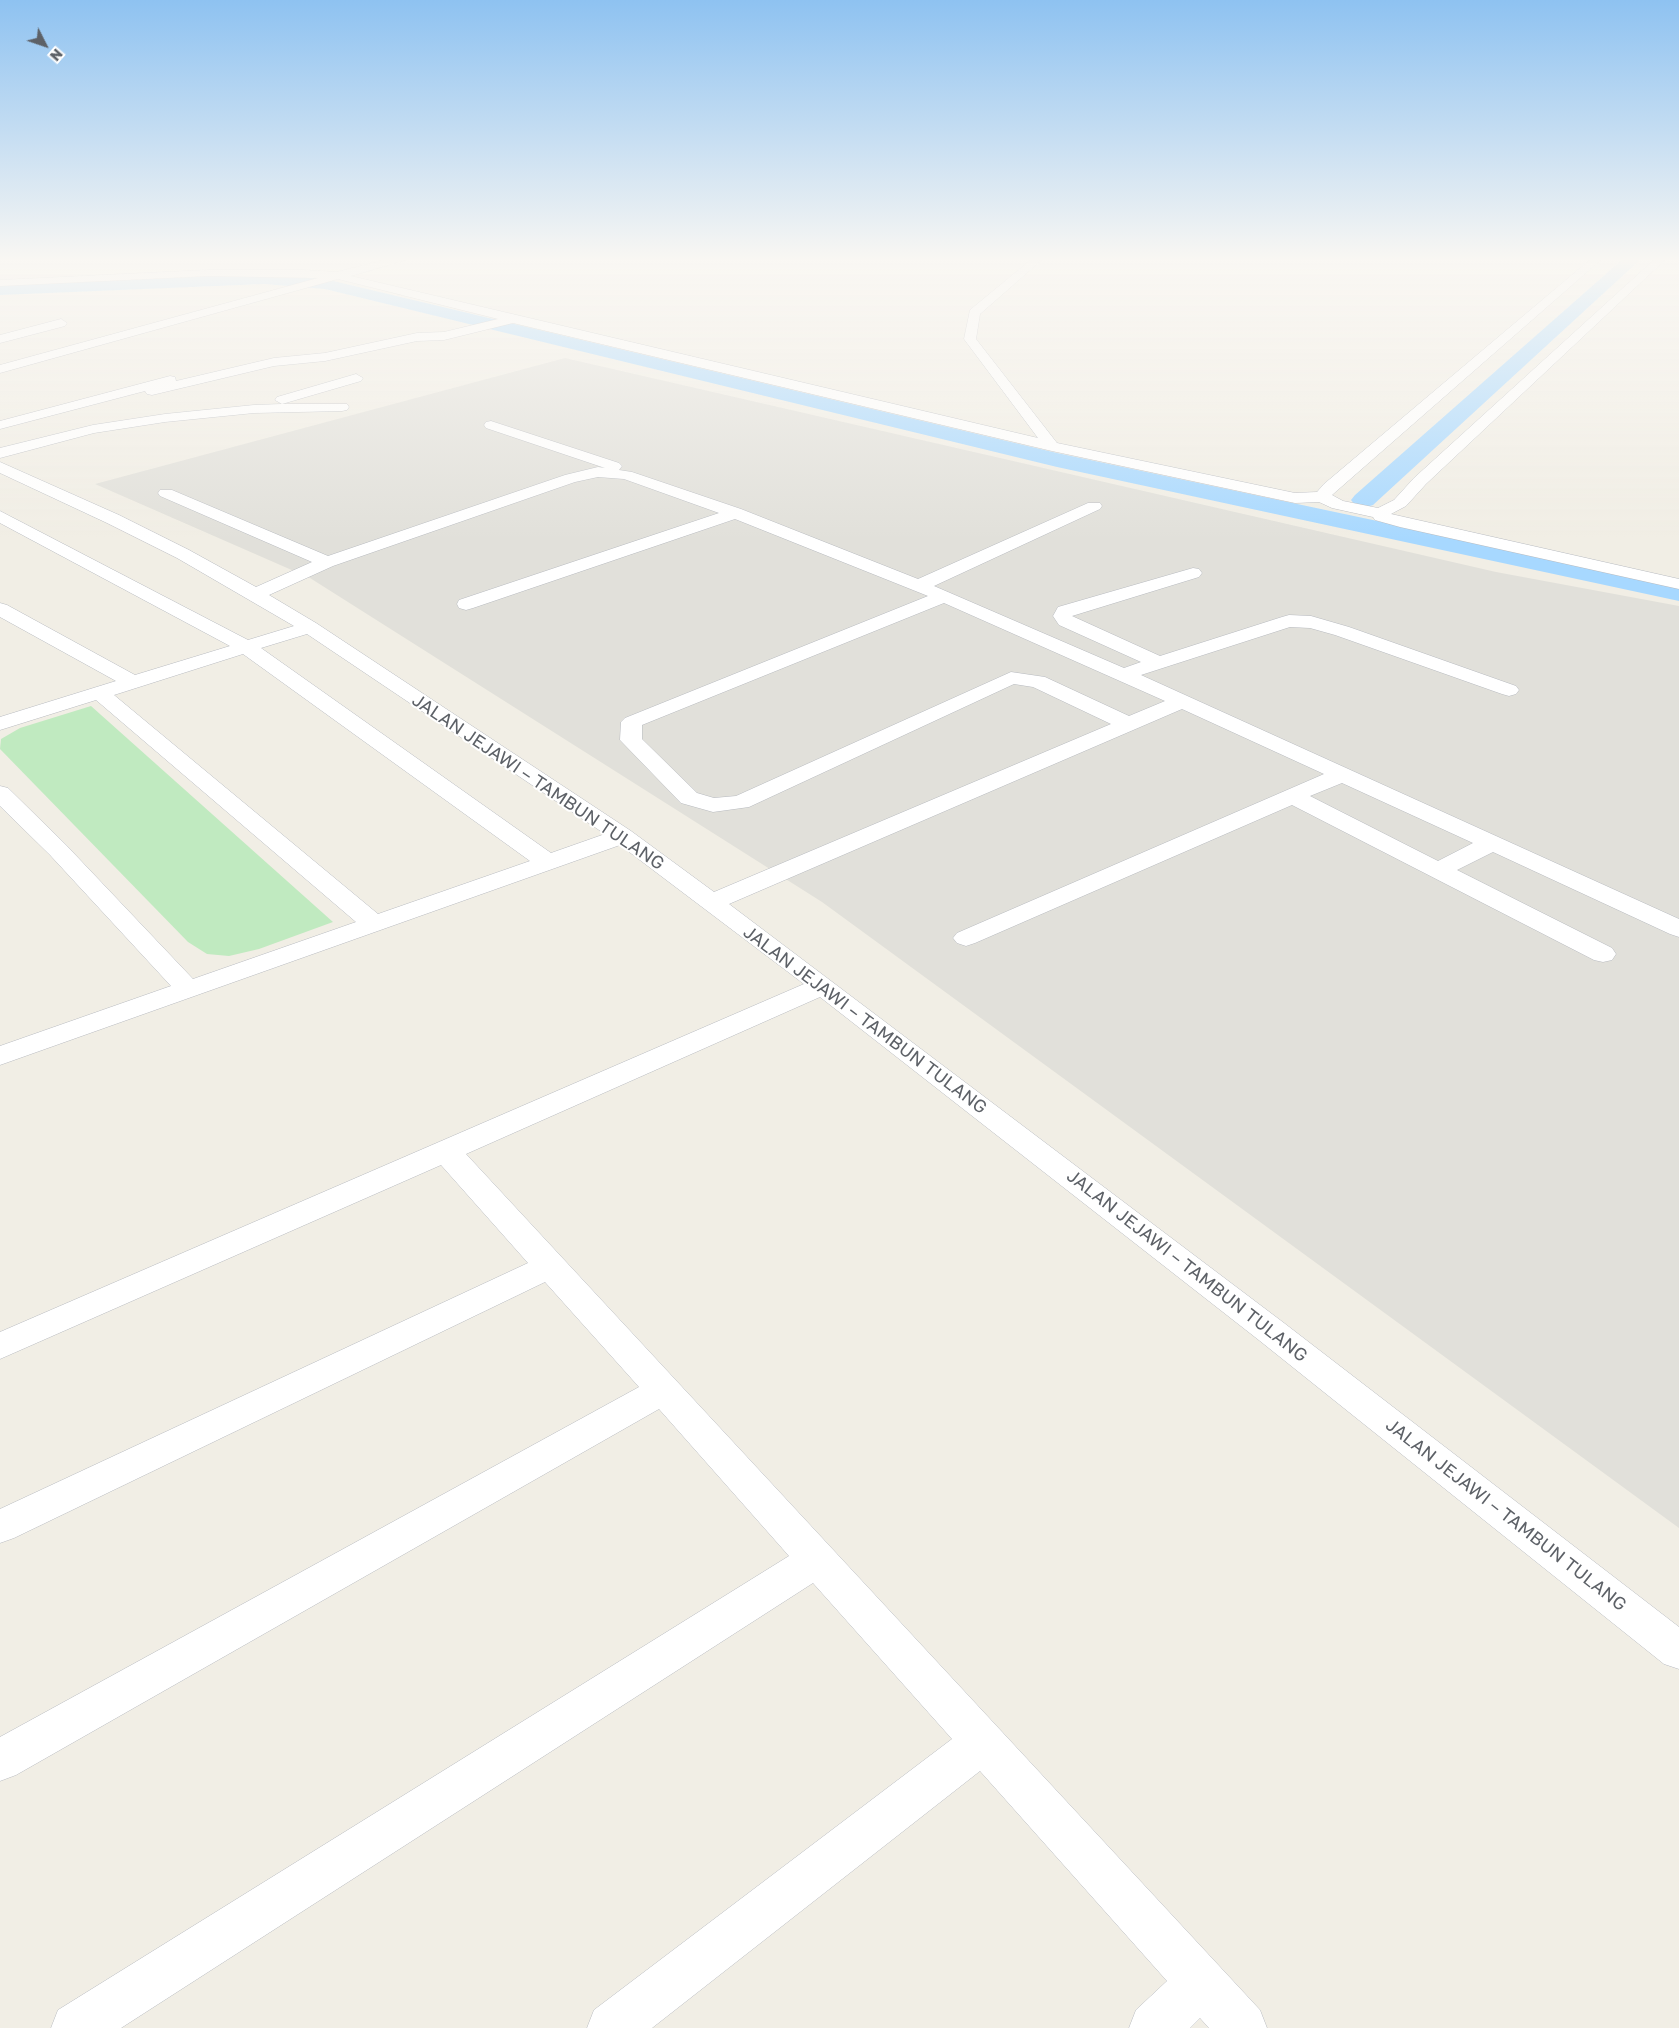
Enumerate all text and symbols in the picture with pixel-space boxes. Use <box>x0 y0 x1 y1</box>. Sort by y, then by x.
north arrow <box>20 20 70 70</box>
text: N <box>47 46 67 65</box>
street label: JALAN JEJAWI – TAMBUN TULANG <box>408 689 668 875</box>
street label: JALAN JEJAWI – TAMBUN TULANG <box>739 921 991 1119</box>
street label: JALAN JEJAWI – TAMBUN TULANG <box>1062 1165 1312 1367</box>
street label: JALAN JEJAWI – TAMBUN TULANG <box>1381 1414 1631 1616</box>

